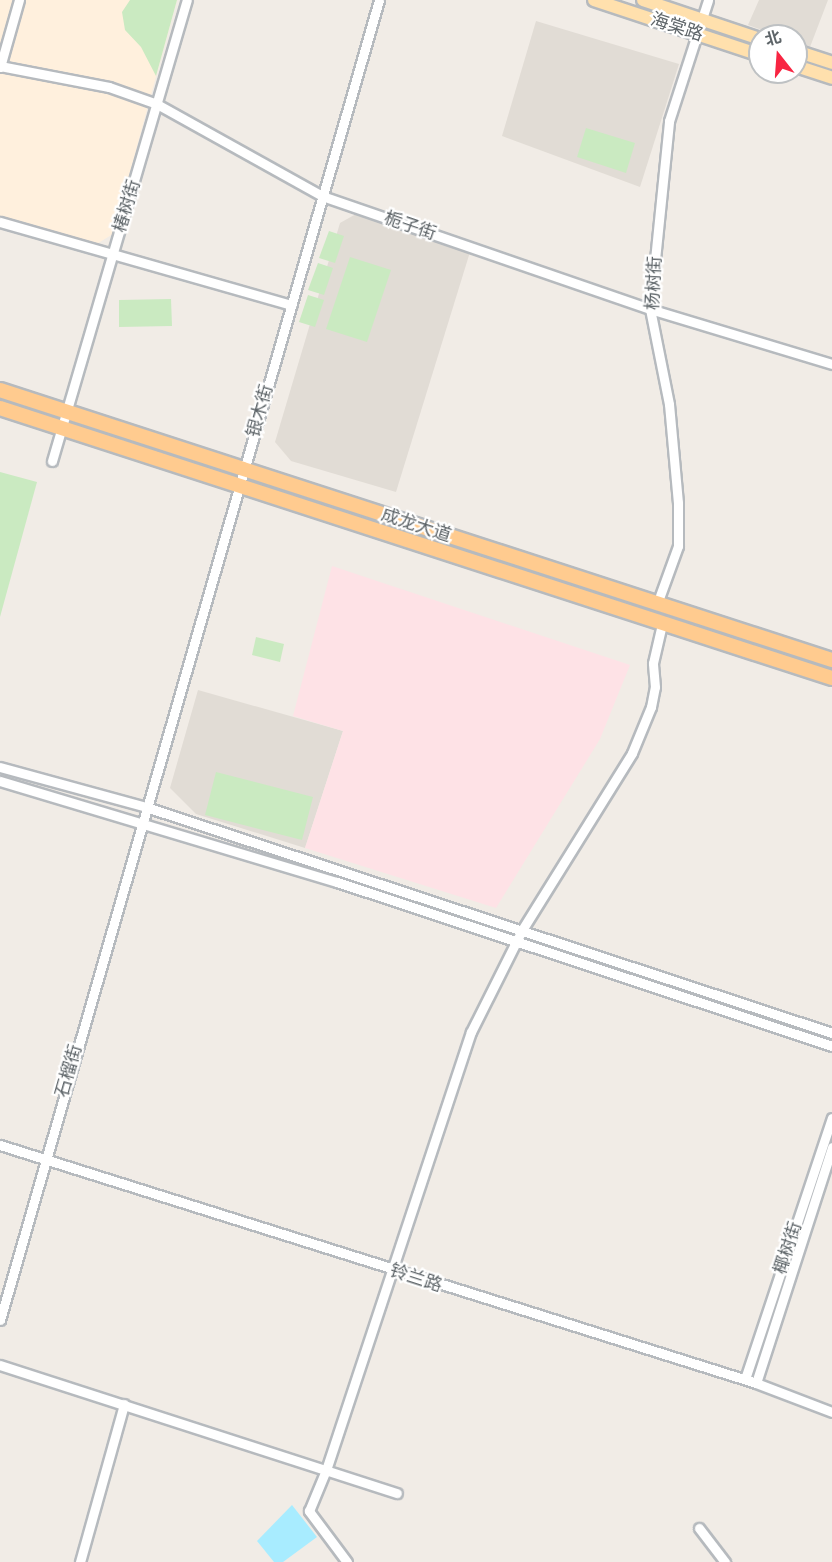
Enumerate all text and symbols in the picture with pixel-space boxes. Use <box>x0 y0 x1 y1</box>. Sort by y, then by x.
street label: 海棠路 <box>648 8 706 46</box>
north arrow <box>748 24 808 84</box>
text: 北 <box>763 27 784 51</box>
street label: 椿树街 <box>109 177 145 235</box>
street label: 栀子街 <box>381 207 439 245</box>
street label: 杨树街 <box>642 255 666 311</box>
street label: 银木街 <box>242 382 278 440</box>
street label: 成龙大道 <box>378 504 454 546</box>
street label: 石榴街 <box>51 1042 87 1100</box>
street label: 椰树街 <box>769 1219 807 1277</box>
street label: 铃兰路 <box>387 1259 445 1297</box>

